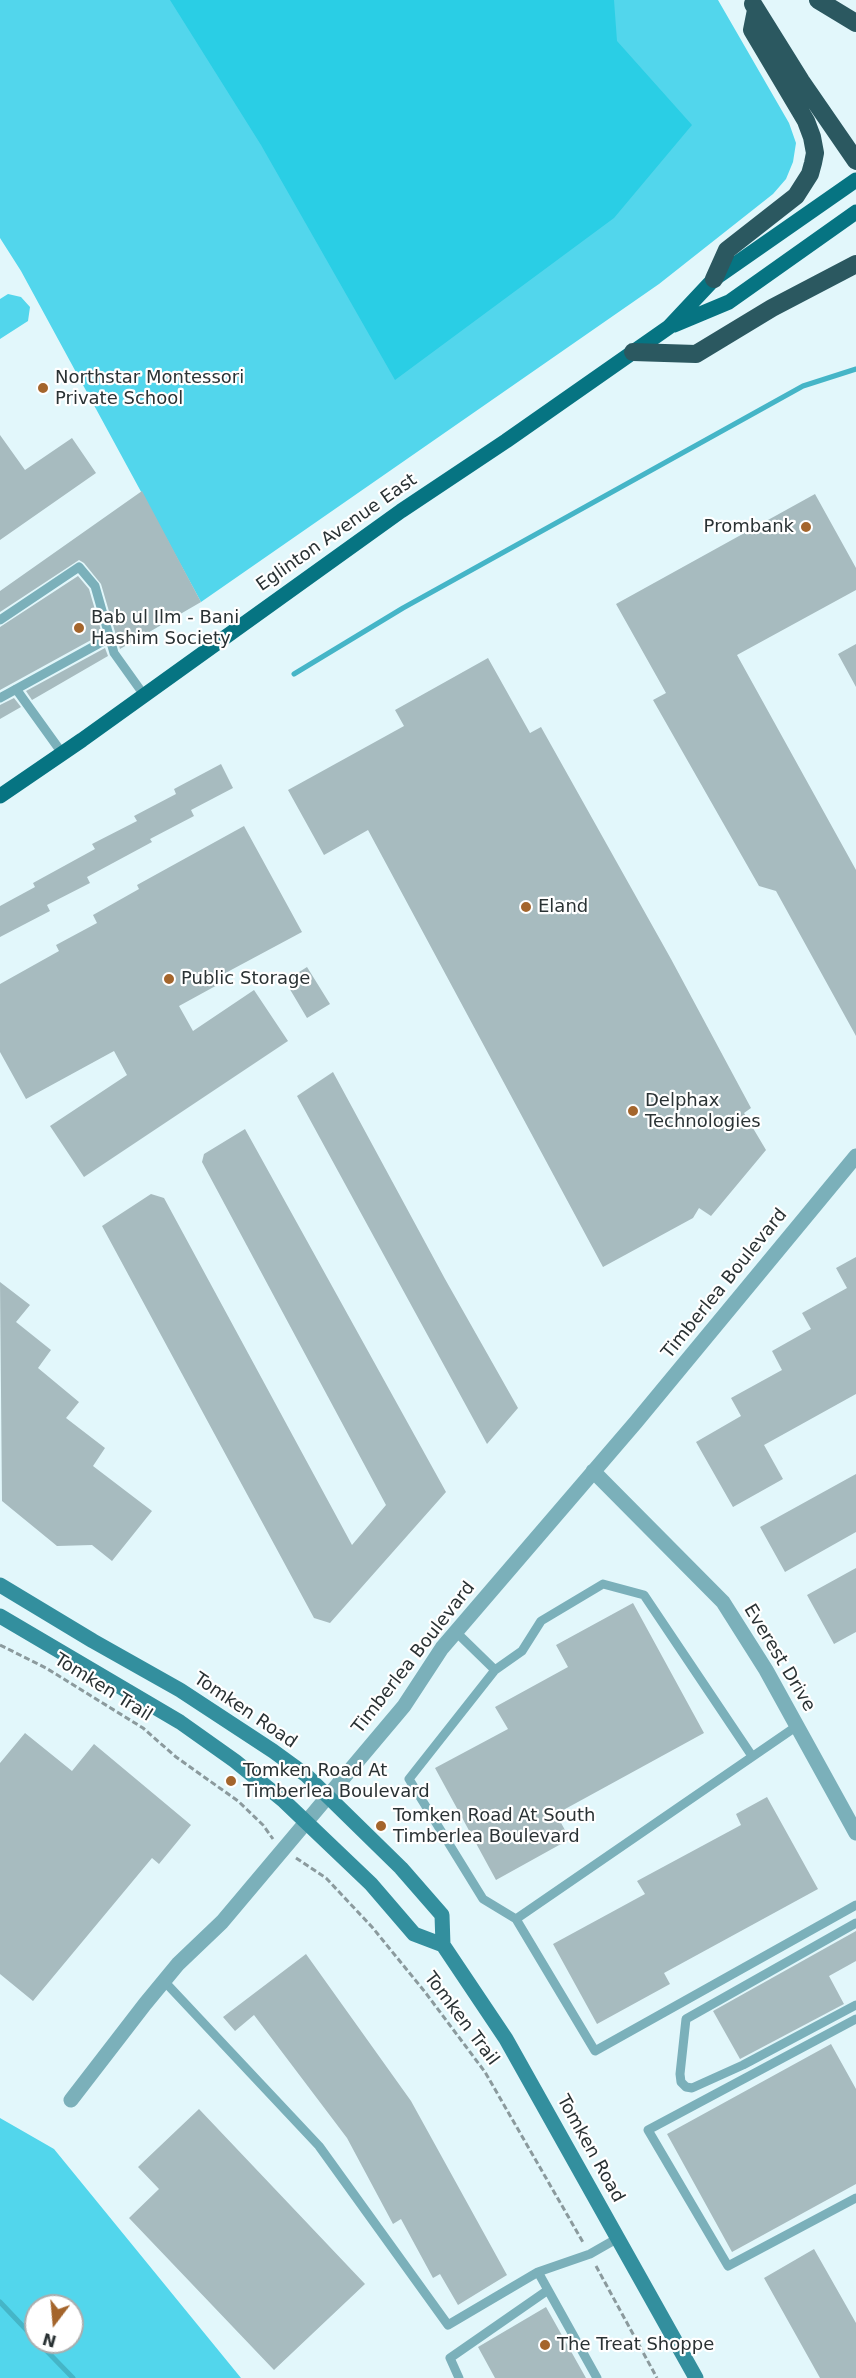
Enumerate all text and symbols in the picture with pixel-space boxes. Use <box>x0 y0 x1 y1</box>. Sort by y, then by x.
place label: Northstar Montessori Private School <box>55 367 244 410</box>
marker: Northstar Montessori Private School <box>36 381 50 395</box>
street label: Eglinton Avenue East <box>253 469 421 597</box>
place label: Prombank <box>704 516 794 538</box>
marker: Prombank <box>799 520 813 534</box>
place label: Bab ul Ilm - Bani Hashim Society <box>91 607 239 650</box>
marker: Bab ul Ilm - Bani Hashim Society <box>72 621 86 635</box>
place label: Eland <box>538 896 588 918</box>
marker: Eland <box>519 900 533 914</box>
place label: Public Storage <box>181 968 310 990</box>
marker: Public Storage <box>162 972 176 986</box>
place label: Delphax Technologies <box>645 1090 761 1132</box>
marker: Delphax Technologies <box>626 1104 640 1118</box>
street label: Timberlea Boulevard <box>658 1205 792 1363</box>
street label: Timberlea Boulevard <box>348 1578 480 1738</box>
street label: Everest Drive <box>738 1600 820 1716</box>
street label: Tomken Trail <box>50 1649 156 1727</box>
street label: Tomken Road <box>189 1669 301 1753</box>
place label: Tomken Road At Timberlea Boulevard <box>243 1760 430 1802</box>
marker: Tomken Road At Timberlea Boulevard <box>224 1774 238 1788</box>
place label: Tomken Road At South Timberlea Boulevard <box>393 1805 595 1848</box>
marker: Tomken Road At South Timberlea Boulevard <box>374 1819 388 1833</box>
street label: Tomken Trail <box>419 1968 503 2070</box>
street label: Tomken Road <box>552 2091 628 2207</box>
north arrow <box>24 2294 84 2354</box>
text: N <box>40 2329 59 2351</box>
place label: The Treat Shoppe <box>557 2334 714 2356</box>
marker: The Treat Shoppe <box>538 2338 552 2352</box>

